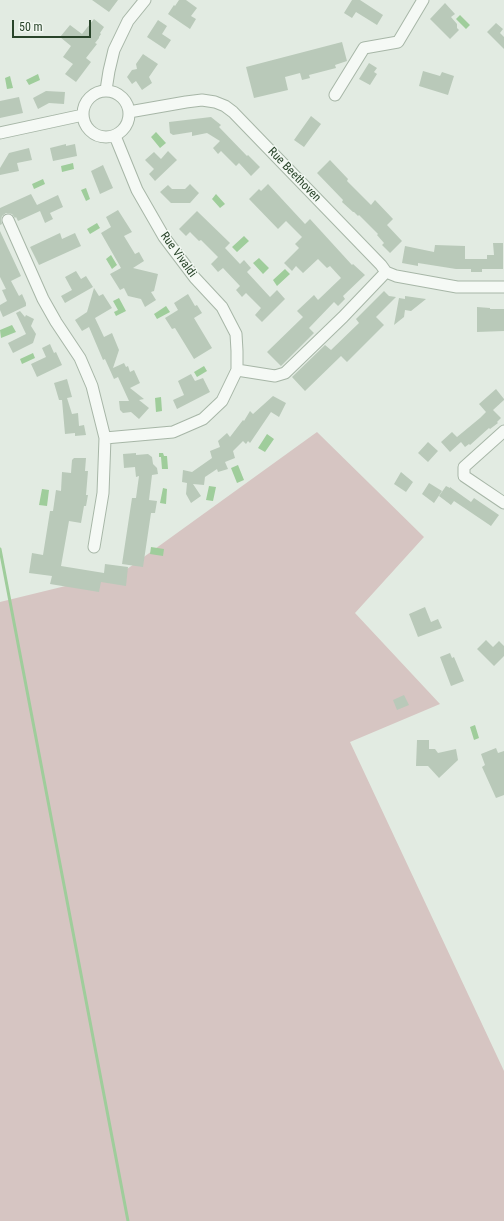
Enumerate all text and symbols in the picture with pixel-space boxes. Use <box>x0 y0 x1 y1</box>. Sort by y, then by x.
scale bar <box>14 12 93 38</box>
text: 50 m <box>19 20 43 34</box>
street label: Rue Beethoven <box>264 145 324 205</box>
street label: Rue Vivaldi <box>157 230 199 280</box>

